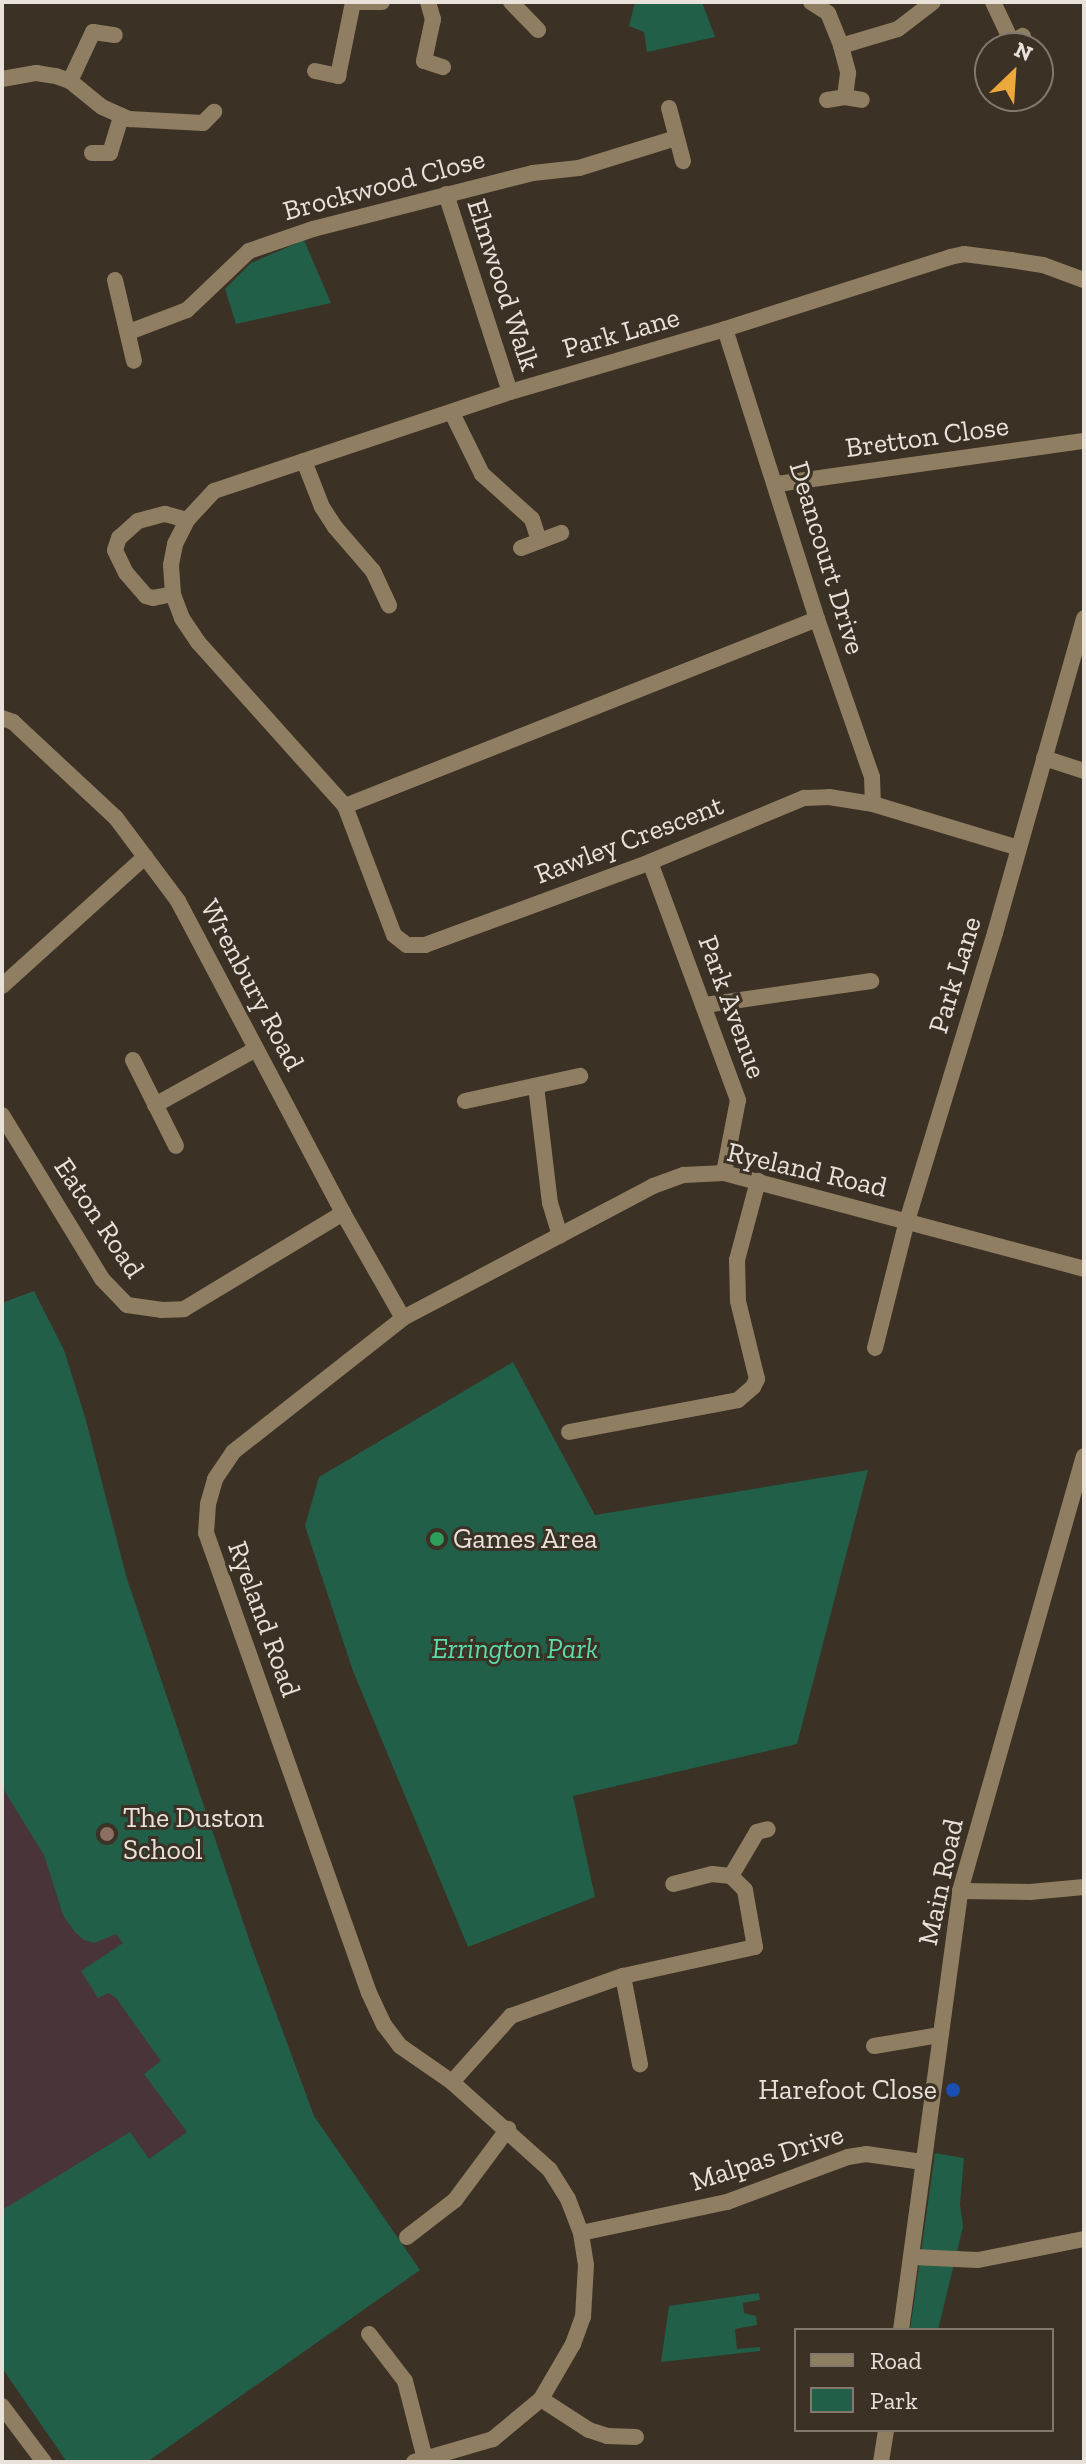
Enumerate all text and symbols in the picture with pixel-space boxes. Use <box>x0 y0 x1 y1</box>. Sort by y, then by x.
north arrow <box>974 32 1054 112</box>
text: N <box>1010 36 1037 67</box>
street label: Brockwood Close <box>279 142 489 228</box>
street label: Elmwood Walk <box>459 194 547 376</box>
street label: Park Lane <box>559 300 683 366</box>
street label: Bretton Close <box>843 409 1011 465</box>
street label: Deancourt Drive <box>782 458 872 658</box>
street label: Rawley Crescent <box>530 788 728 892</box>
street label: Wrenbury Road <box>193 894 311 1076</box>
street label: Park Lane <box>921 913 989 1037</box>
street label: Park Avenue <box>690 930 774 1084</box>
street label: Ryeland Road <box>724 1135 890 1205</box>
street label: Eaton Road <box>47 1152 151 1284</box>
place label: Games Area <box>453 1522 598 1556</box>
marker: Games Area <box>428 1530 446 1548</box>
street label: Ryeland Road <box>220 1537 308 1701</box>
park label: Errington Park <box>432 1632 598 1666</box>
place label: The Duston School <box>123 1801 264 1867</box>
street label: Main Road <box>911 1816 971 1948</box>
marker: The Duston School <box>98 1825 116 1843</box>
place label: Harefoot Close <box>758 2073 937 2107</box>
marker: Harefoot Close <box>944 2081 962 2099</box>
street label: Malpas Drive <box>686 2117 848 2199</box>
legend <box>794 2328 1054 2432</box>
text: Road <box>870 2346 922 2375</box>
text: Park <box>870 2386 918 2415</box>

